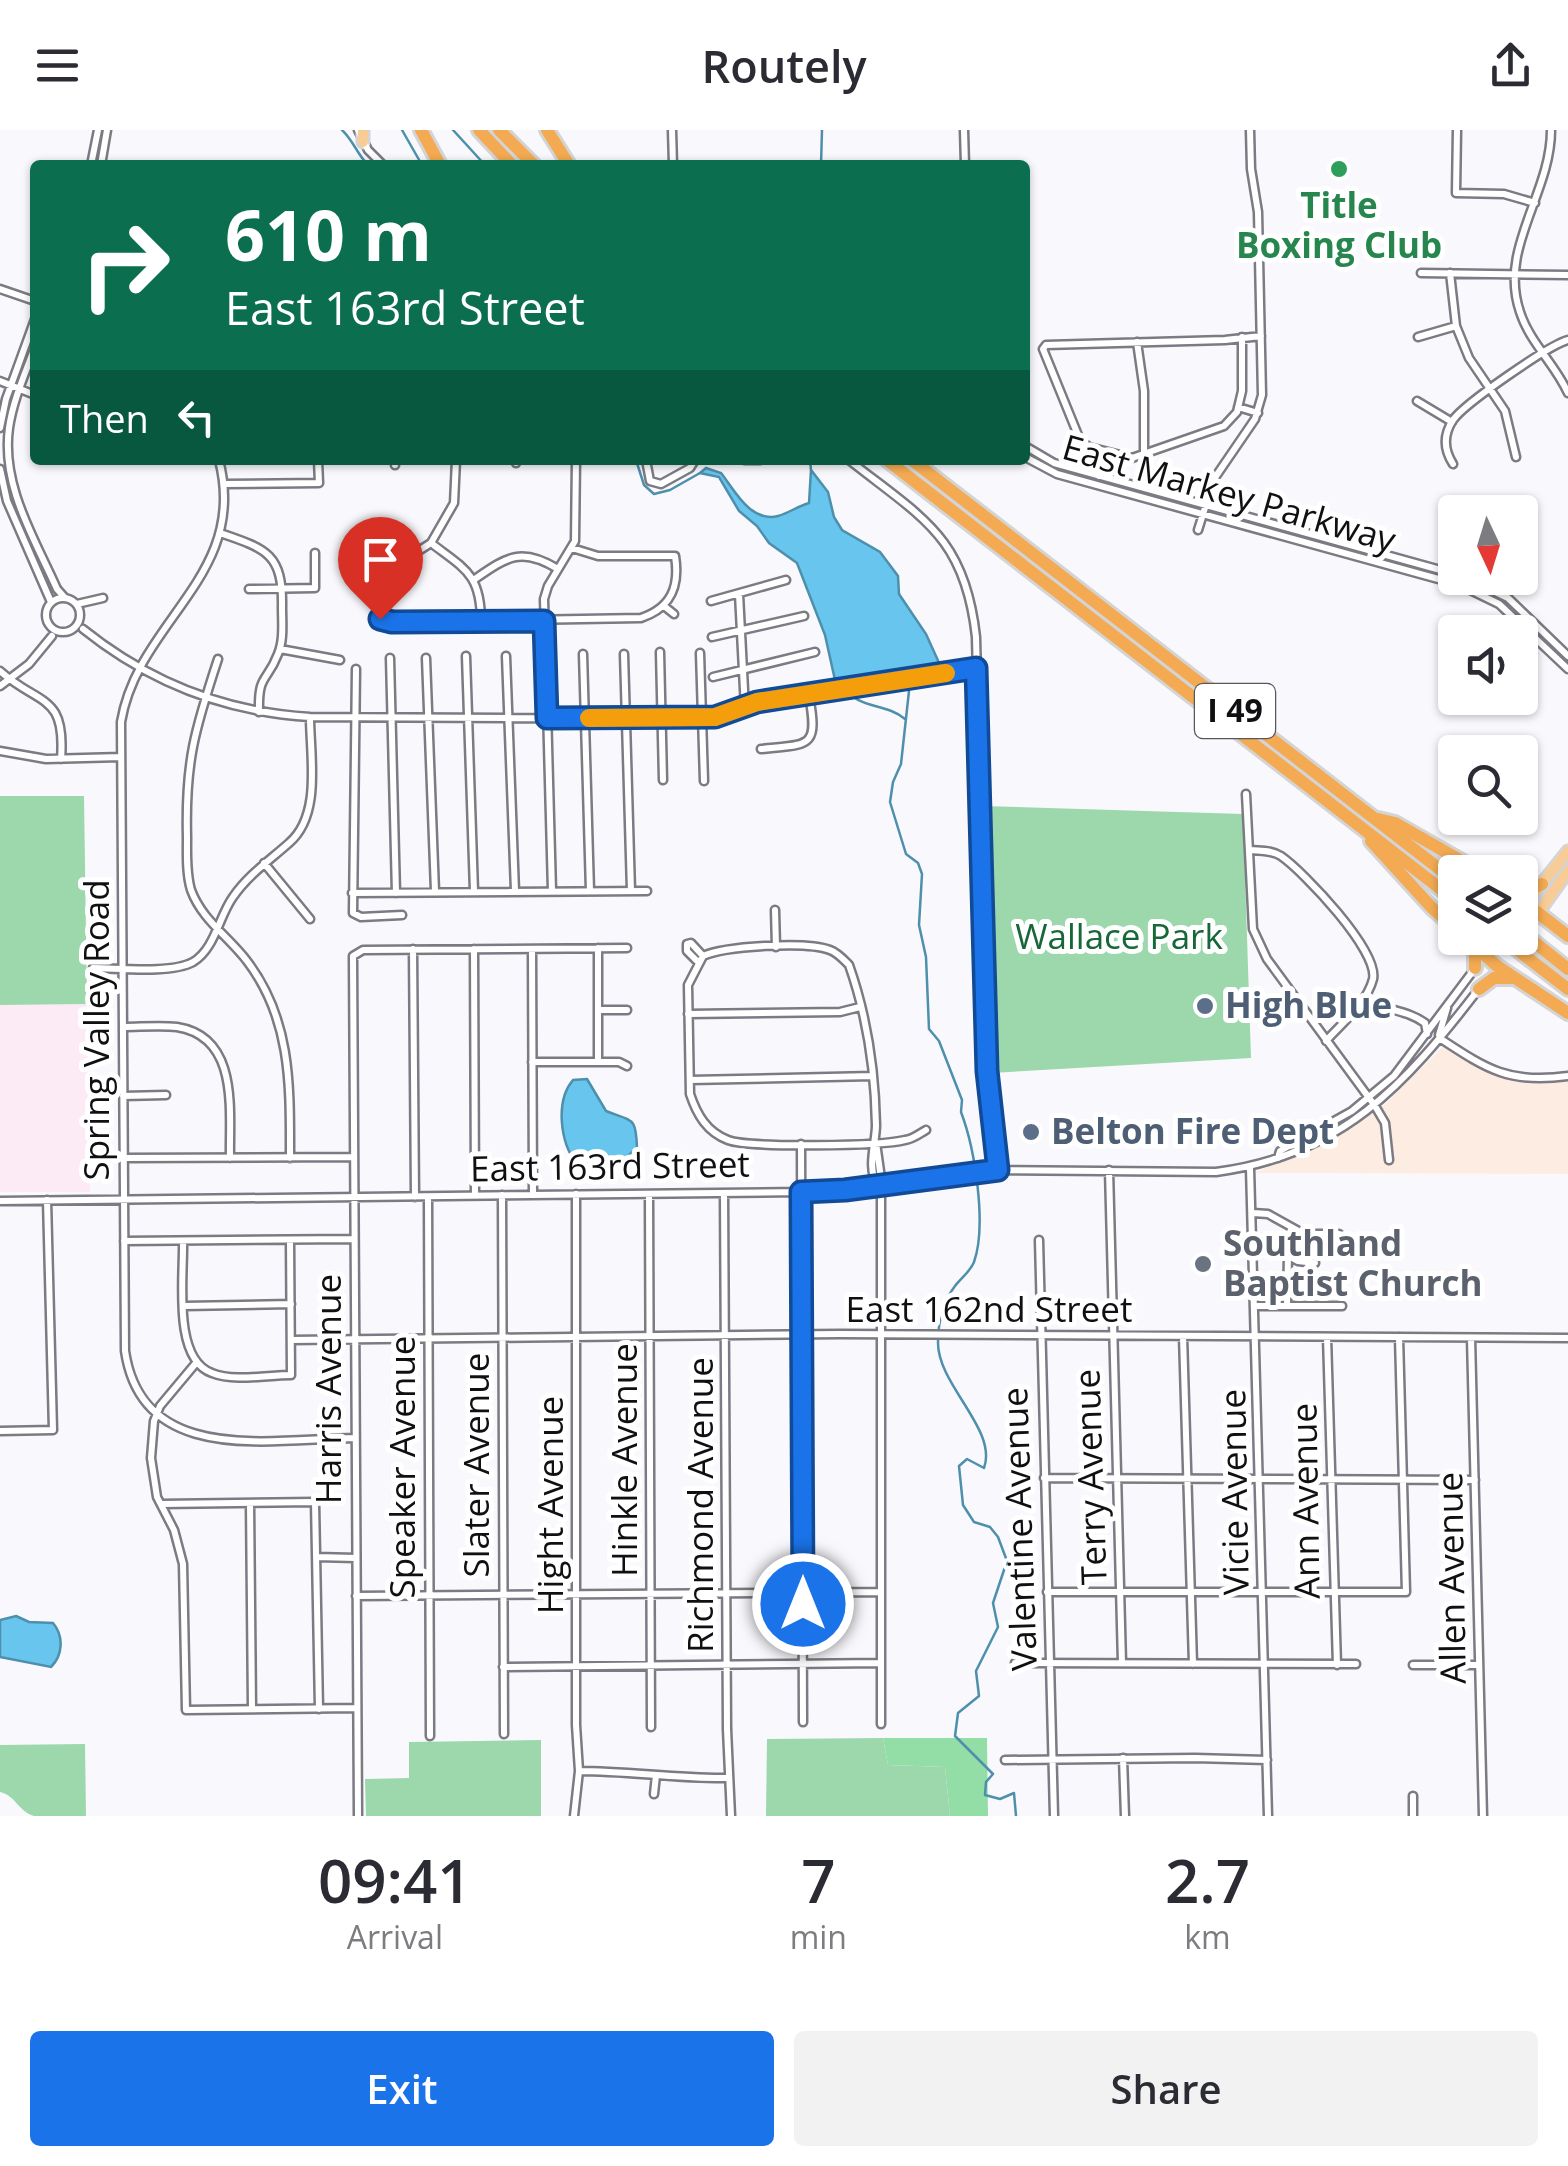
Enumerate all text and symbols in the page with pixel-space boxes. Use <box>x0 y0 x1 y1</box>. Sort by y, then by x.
text: Routely <box>701 35 867 96</box>
icon: menu <box>30 38 85 93</box>
icon: share <box>1483 38 1538 93</box>
marker: Title Boxing Club <box>1328 158 1350 180</box>
place label: Title Boxing Club <box>1236 181 1442 268</box>
text: 610 m <box>225 186 432 282</box>
icon: right <box>60 200 190 330</box>
text: East 163rd Street <box>225 277 585 338</box>
icon: left <box>169 390 224 445</box>
text: Then <box>60 392 149 444</box>
street label: East Markey Parkway <box>1057 423 1402 563</box>
north arrow <box>1438 495 1538 595</box>
map controls <box>1438 495 1538 955</box>
pin <box>338 517 423 620</box>
icon: arrive <box>353 532 408 587</box>
button: sound <box>1438 615 1538 715</box>
road number: I 49 <box>1195 684 1275 738</box>
button: search <box>1438 735 1538 835</box>
button: layers <box>1438 855 1538 955</box>
street label: Spring Valley Road <box>72 879 119 1181</box>
park label: Wallace Park <box>1015 912 1223 959</box>
place label: High Blue <box>1225 981 1392 1028</box>
marker: High Blue <box>1194 995 1216 1017</box>
place label: Belton Fire Dept <box>1051 1107 1334 1154</box>
marker: Belton Fire Dept <box>1020 1121 1042 1143</box>
street label: East 163rd Street <box>470 1140 750 1191</box>
place label: Southland Baptist Church <box>1223 1219 1483 1306</box>
marker: Southland Baptist Church <box>1192 1253 1214 1275</box>
street label: Harris Avenue <box>304 1274 351 1504</box>
street label: East 162nd Street <box>846 1285 1132 1332</box>
street label: Speaker Avenue <box>378 1336 425 1599</box>
street label: Hinkle Avenue <box>600 1343 647 1577</box>
street label: Slater Avenue <box>452 1353 499 1577</box>
street label: Richmond Avenue <box>676 1357 723 1653</box>
street label: Terry Avenue <box>1062 1368 1117 1586</box>
street label: Valentine Avenue <box>990 1386 1047 1672</box>
street label: Vicie Avenue <box>1208 1389 1259 1595</box>
street label: Hight Avenue <box>526 1396 573 1614</box>
street label: Ann Avenue <box>1279 1403 1330 1599</box>
street label: Allen Avenue <box>1425 1472 1476 1684</box>
position arrow <box>751 1552 855 1656</box>
text: 09:41 <box>318 1839 472 1921</box>
text: 7 <box>801 1839 835 1921</box>
text: 2.7 <box>1165 1839 1250 1921</box>
text: Arrival <box>347 1915 443 1958</box>
text: min <box>790 1915 847 1958</box>
text: km <box>1184 1915 1231 1958</box>
button: Exit <box>30 2031 774 2146</box>
button: Share <box>794 2031 1538 2146</box>

